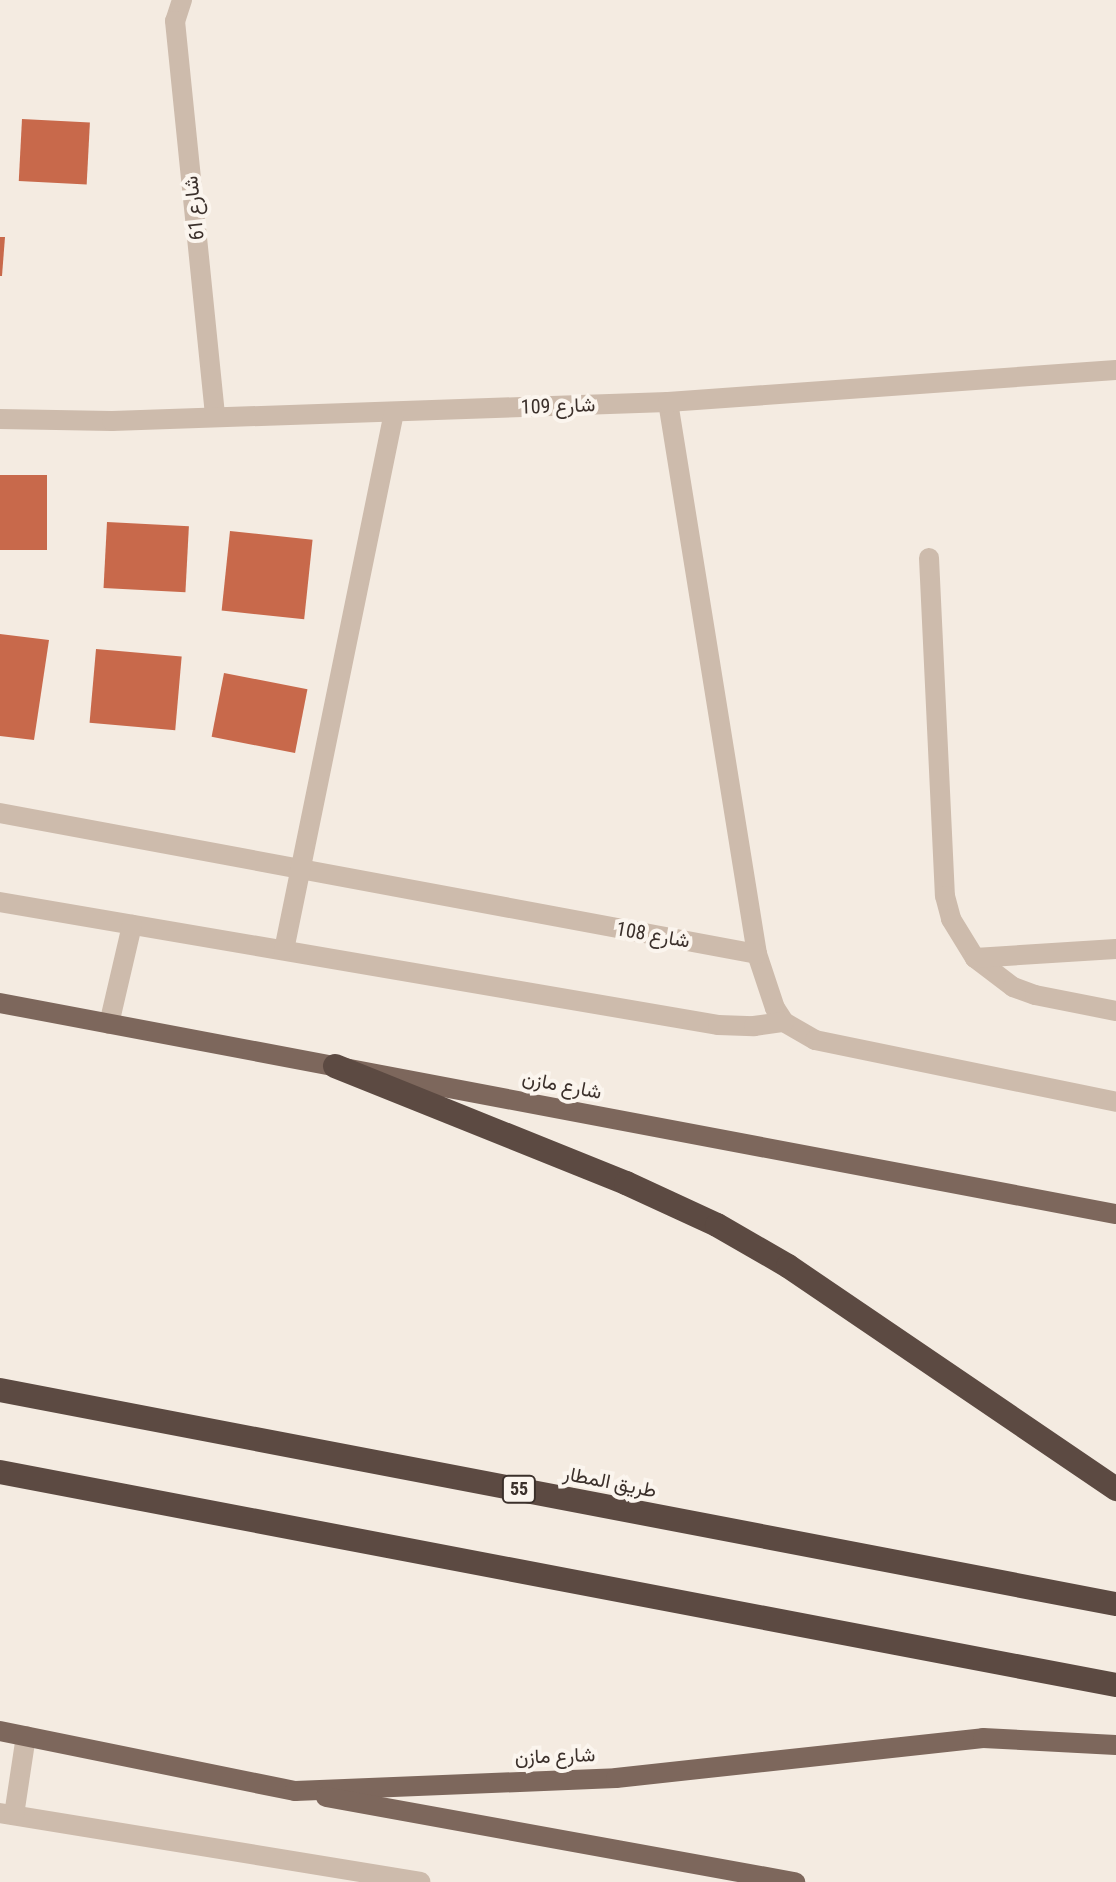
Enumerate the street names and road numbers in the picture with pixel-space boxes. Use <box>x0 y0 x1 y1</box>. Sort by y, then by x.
street label: شارع 61 <box>179 175 209 241</box>
street label: شارع 109 <box>520 393 596 419</box>
street label: شارع 108 <box>614 917 692 953</box>
street label: شارع مازن <box>520 1066 604 1104</box>
street label: طريق المطار <box>561 1461 659 1503</box>
road number: 55 <box>501 1475 537 1503</box>
street label: شارع مازن <box>514 1743 596 1769</box>

